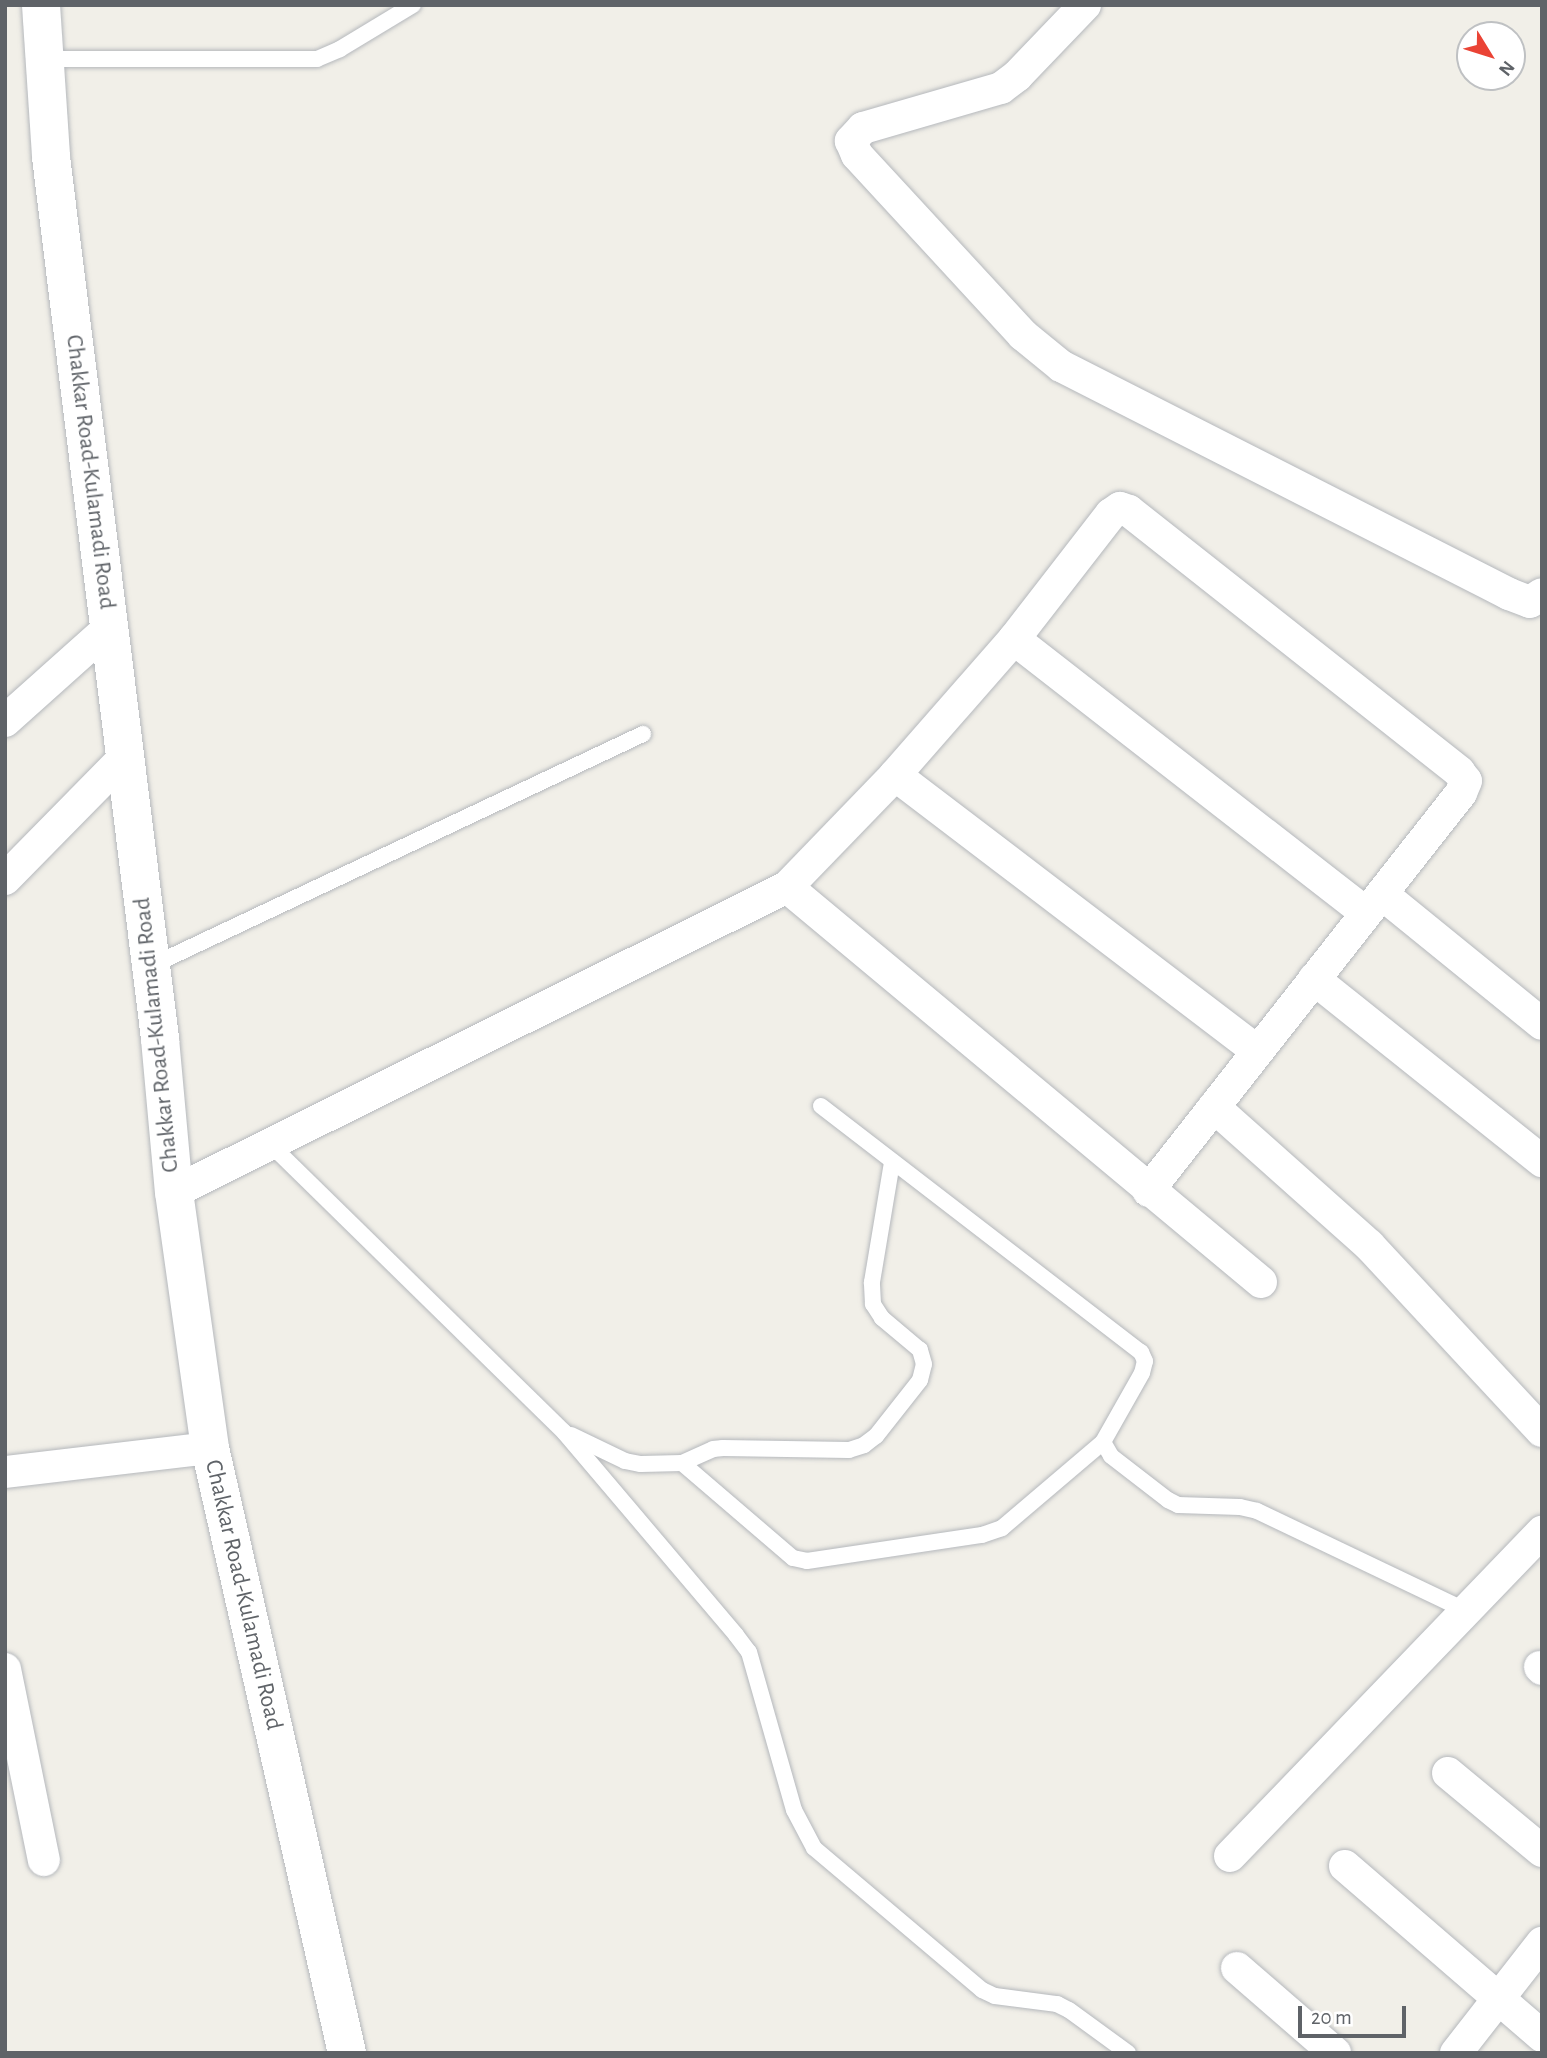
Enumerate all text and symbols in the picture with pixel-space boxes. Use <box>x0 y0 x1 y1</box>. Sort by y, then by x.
north arrow <box>1456 21 1526 91</box>
text: N <box>1495 57 1518 79</box>
street label: Chakkar Road-Kulamadi Road <box>59 333 121 611</box>
street label: Chakkar Road-Kulamadi Road <box>128 896 186 1174</box>
street label: Chakkar Road-Kulamadi Road <box>198 1457 288 1733</box>
scale bar <box>1302 1992 1410 2036</box>
text: 20 m <box>1311 2007 1352 2028</box>

